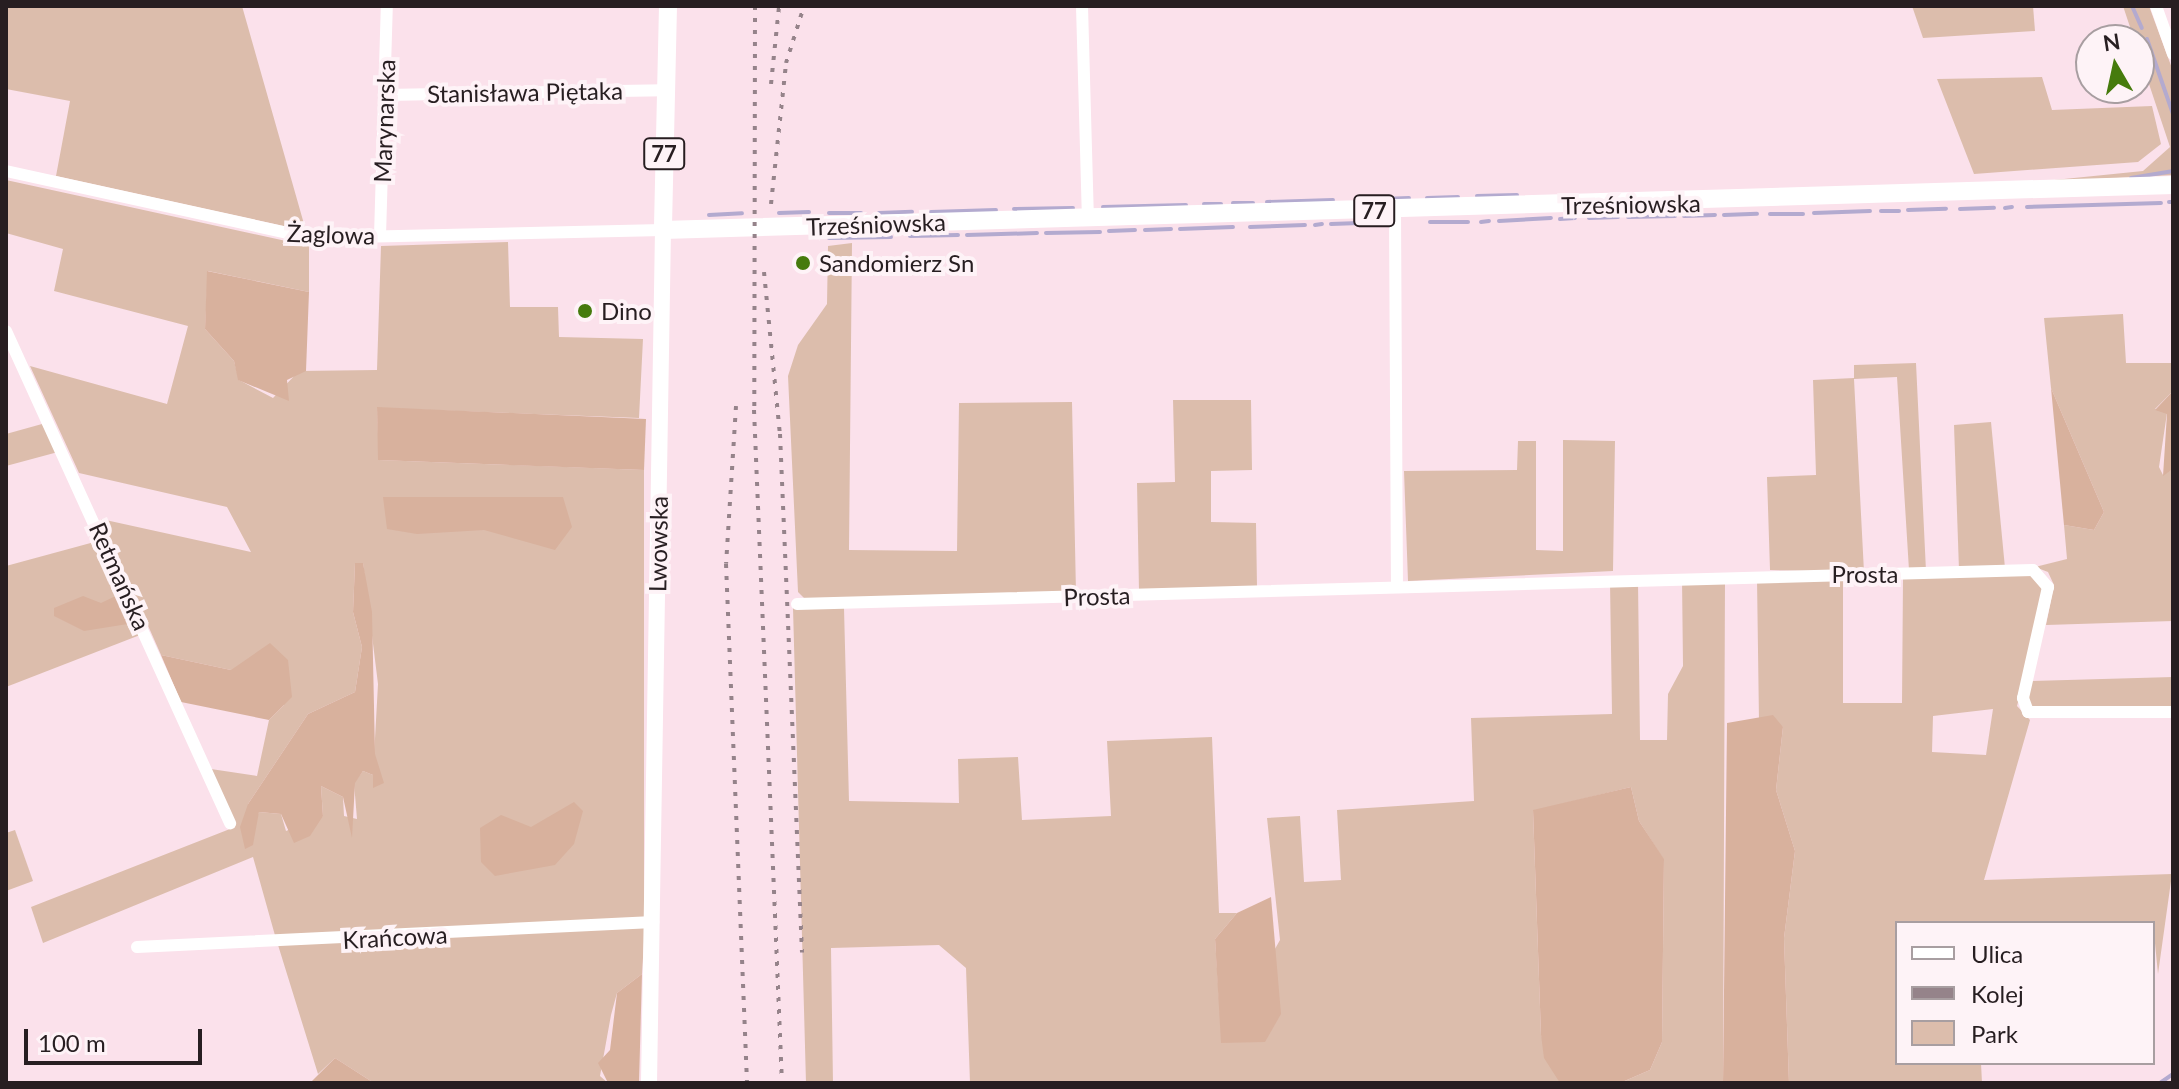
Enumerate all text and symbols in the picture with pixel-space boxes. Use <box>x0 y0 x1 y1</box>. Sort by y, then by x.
north arrow <box>2075 24 2155 104</box>
text: N <box>2101 27 2122 56</box>
street label: Marynarska <box>367 59 401 183</box>
street label: Stanisława Piętaka <box>427 76 623 108</box>
road number: 77 <box>642 136 686 172</box>
street label: Trześniowska <box>1561 188 1701 220</box>
road number: 77 <box>1352 193 1396 229</box>
street label: Trześniowska <box>806 207 946 241</box>
street label: Żaglowa <box>286 218 376 250</box>
place label: Sandomierz Sn <box>819 249 974 277</box>
marker: Sandomierz Sn <box>794 254 812 272</box>
place label: Dino <box>601 297 652 325</box>
marker: Dino <box>576 302 594 320</box>
street label: Lwowska <box>643 496 673 592</box>
street label: Retmańska <box>83 518 157 634</box>
street label: Prosta <box>1832 560 1898 588</box>
street label: Prosta <box>1063 580 1131 612</box>
street label: Krańcowa <box>342 920 448 954</box>
legend <box>1895 921 2155 1065</box>
text: Ulica <box>1971 939 2023 968</box>
text: Kolej <box>1971 979 2024 1008</box>
scale bar <box>28 1013 206 1063</box>
text: Park <box>1971 1019 2018 1048</box>
text: 100 m <box>38 1028 106 1057</box>

